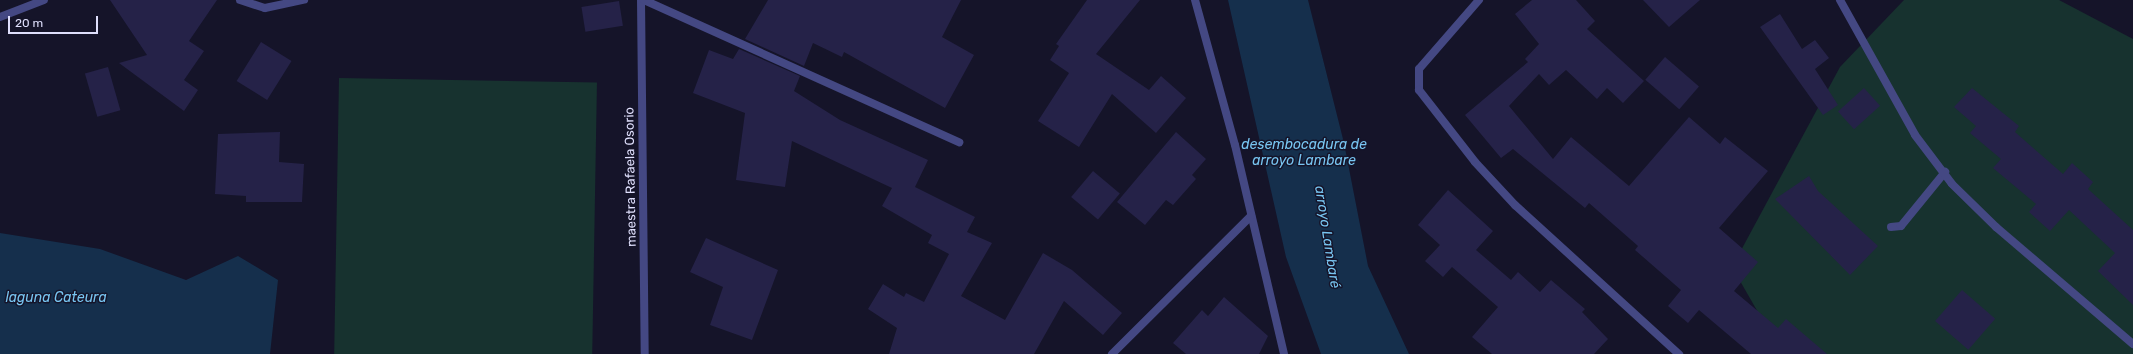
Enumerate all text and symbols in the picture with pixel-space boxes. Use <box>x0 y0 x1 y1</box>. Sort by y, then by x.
scale bar <box>10 8 100 34</box>
text: 20 m <box>15 16 43 30</box>
street label: maestra Rafaela Osorio <box>622 107 640 247</box>
water label: desembocadura de arroyo Lambare <box>1241 137 1367 170</box>
water label: arroyo Lambaré <box>1311 185 1343 289</box>
water label: laguna Cateura <box>5 290 107 306</box>

